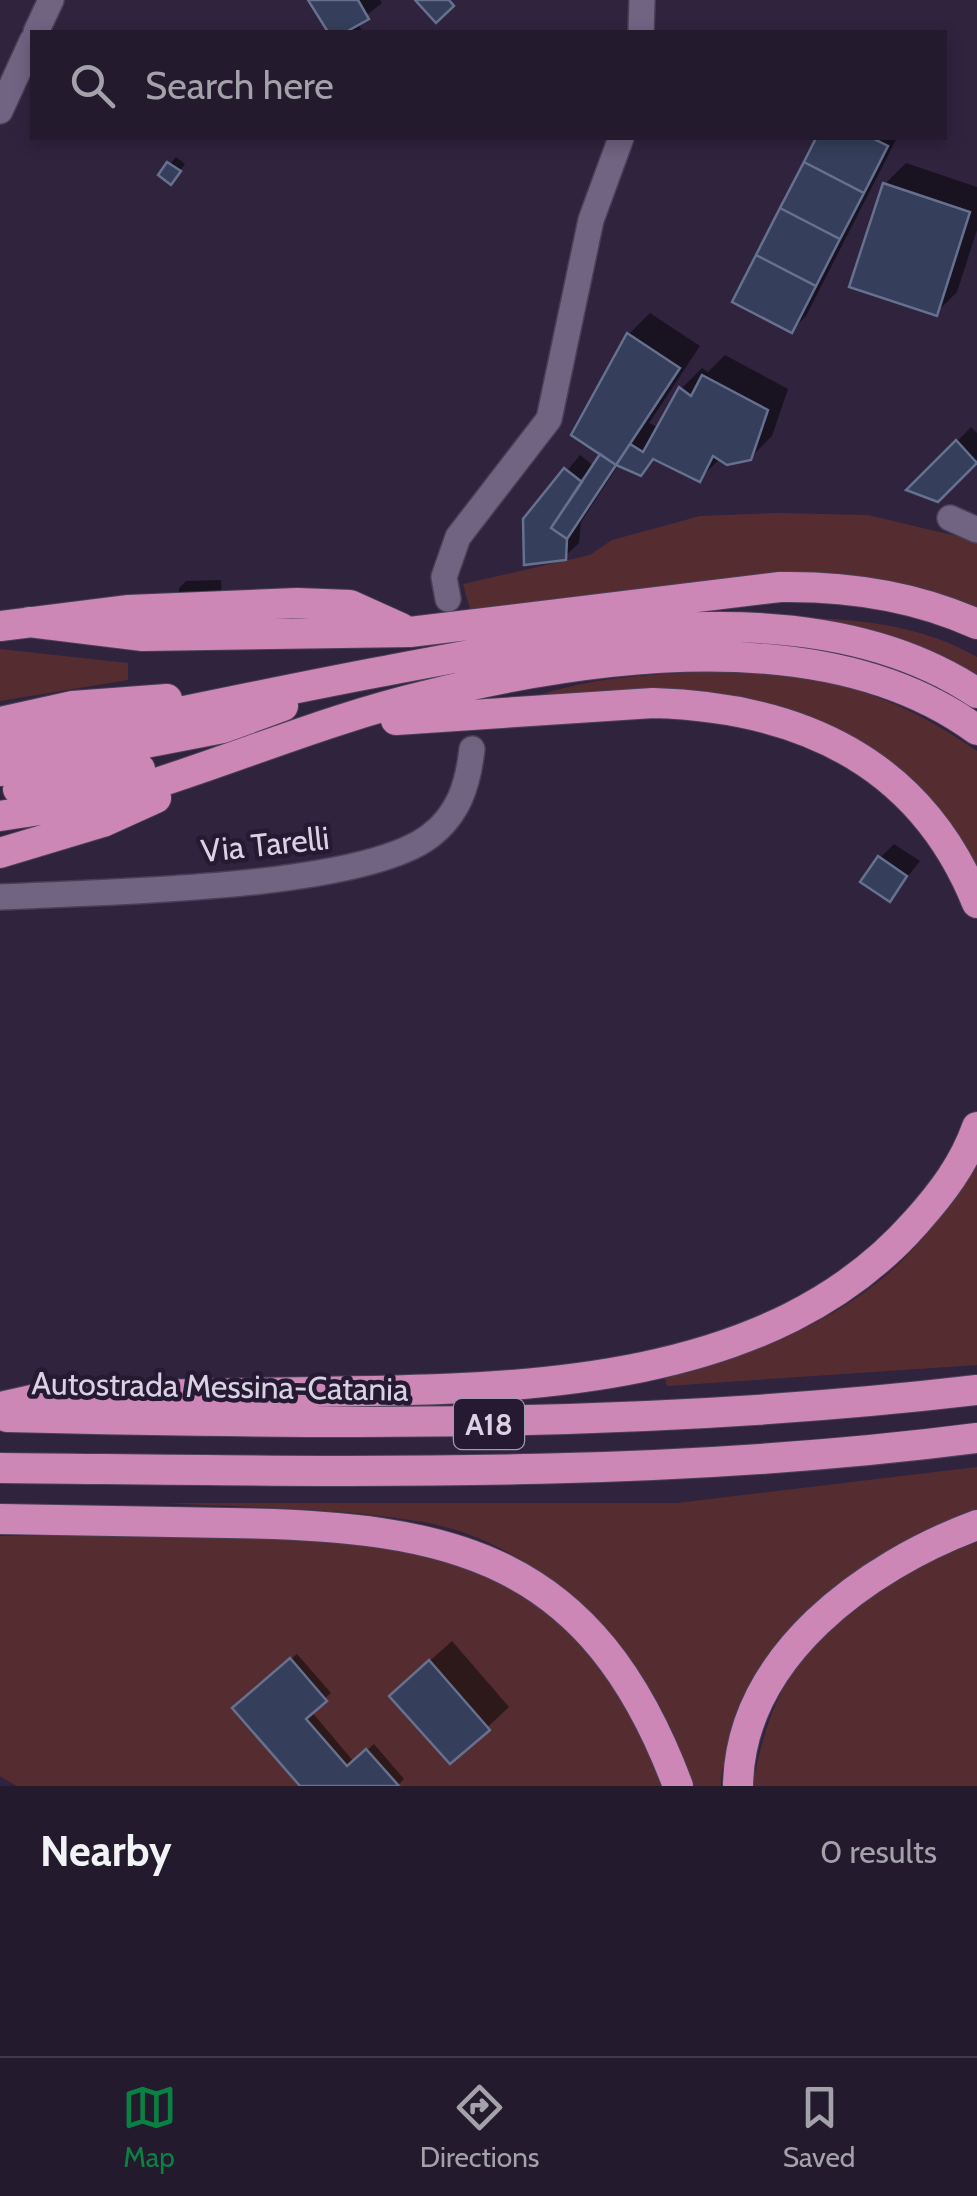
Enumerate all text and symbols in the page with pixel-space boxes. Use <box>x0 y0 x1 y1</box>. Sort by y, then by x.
search box <box>30 30 947 140</box>
icon: search <box>65 58 120 113</box>
text: Search here <box>145 62 334 109</box>
street label: Via Tarelli <box>199 818 331 870</box>
street label: Autostrada Messina-Catania <box>31 1363 409 1409</box>
road number: A18 <box>454 1399 524 1449</box>
text: Nearby <box>40 1825 172 1877</box>
text: 0 results <box>820 1832 937 1871</box>
tab: Map <box>122 2080 177 2174</box>
tab: Directions <box>420 2080 539 2174</box>
tab: Saved <box>783 2080 855 2174</box>

